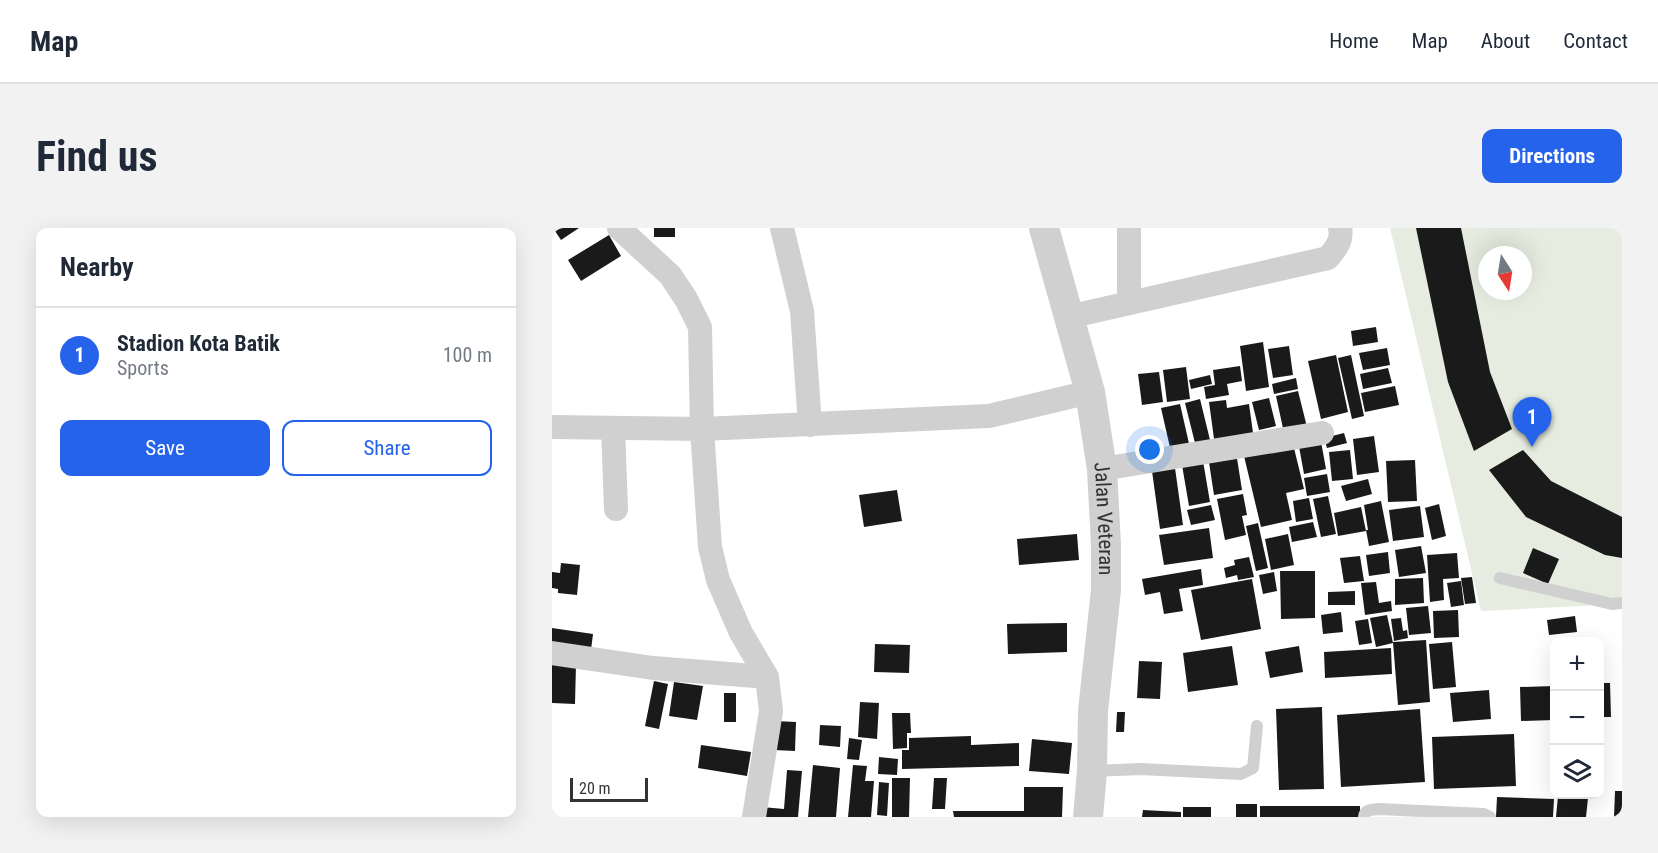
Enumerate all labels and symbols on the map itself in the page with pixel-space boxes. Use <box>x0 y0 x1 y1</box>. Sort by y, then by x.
north arrow <box>1478 246 1532 300</box>
pin: 1 <box>1512 398 1552 447</box>
your location <box>1135 435 1164 464</box>
street label: Jalan Veteran <box>1089 460 1118 575</box>
scale bar <box>570 775 648 802</box>

